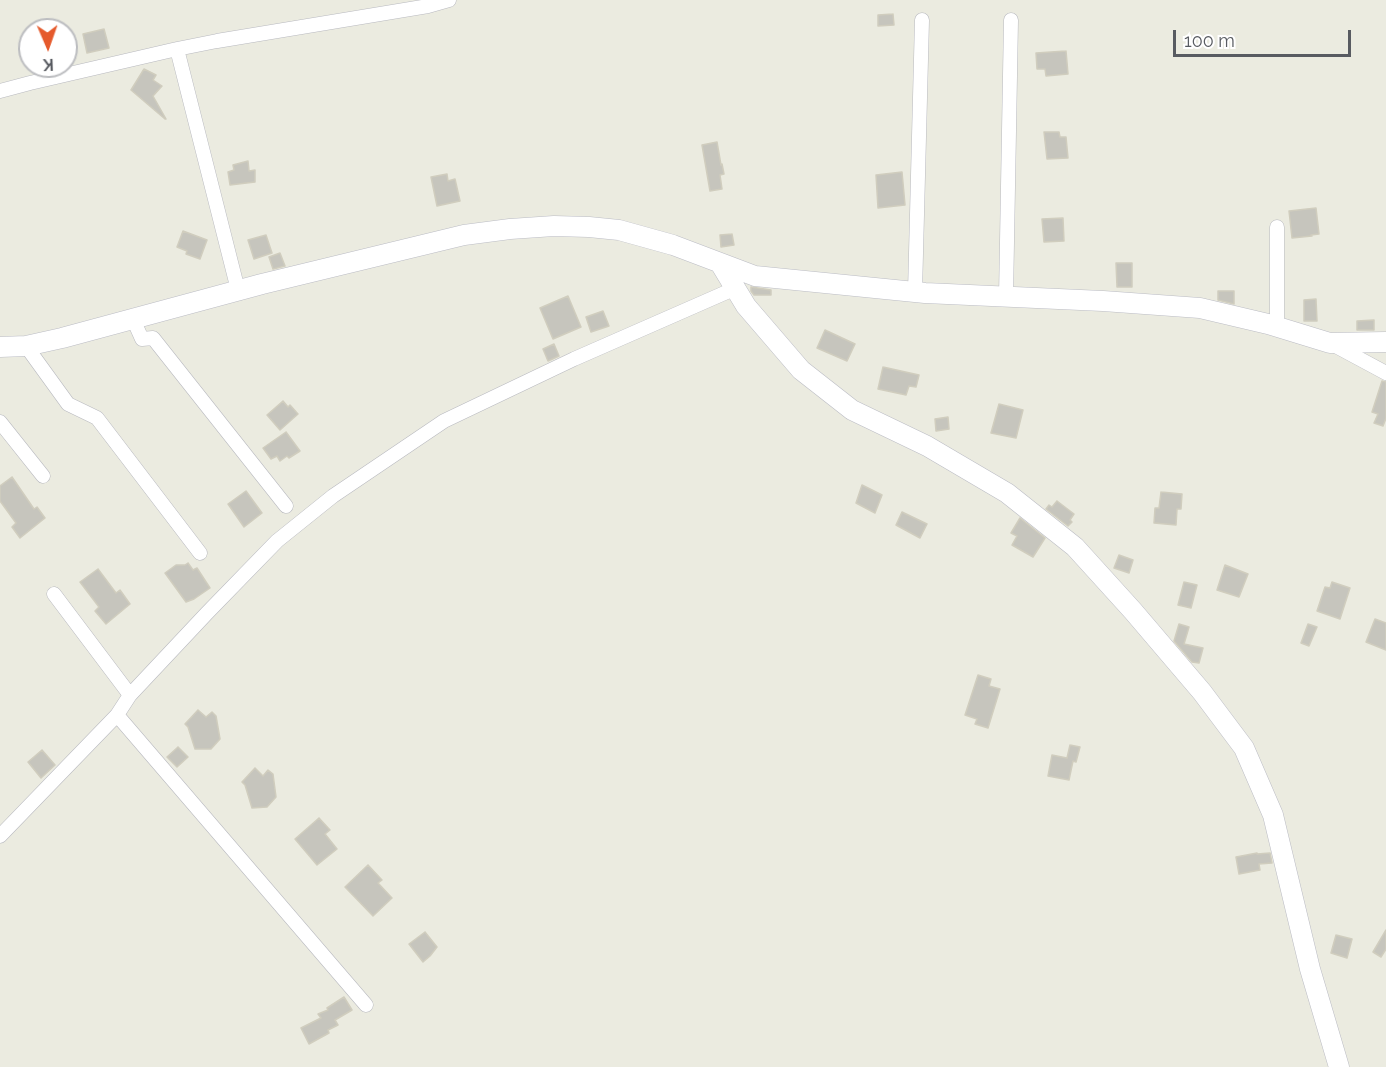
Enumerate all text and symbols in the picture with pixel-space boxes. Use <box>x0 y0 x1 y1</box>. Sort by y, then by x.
north arrow <box>18 18 78 78</box>
scale bar <box>1176 18 1354 56</box>
text: 100 m <box>1184 30 1235 51</box>
text: K <box>43 55 54 74</box>

